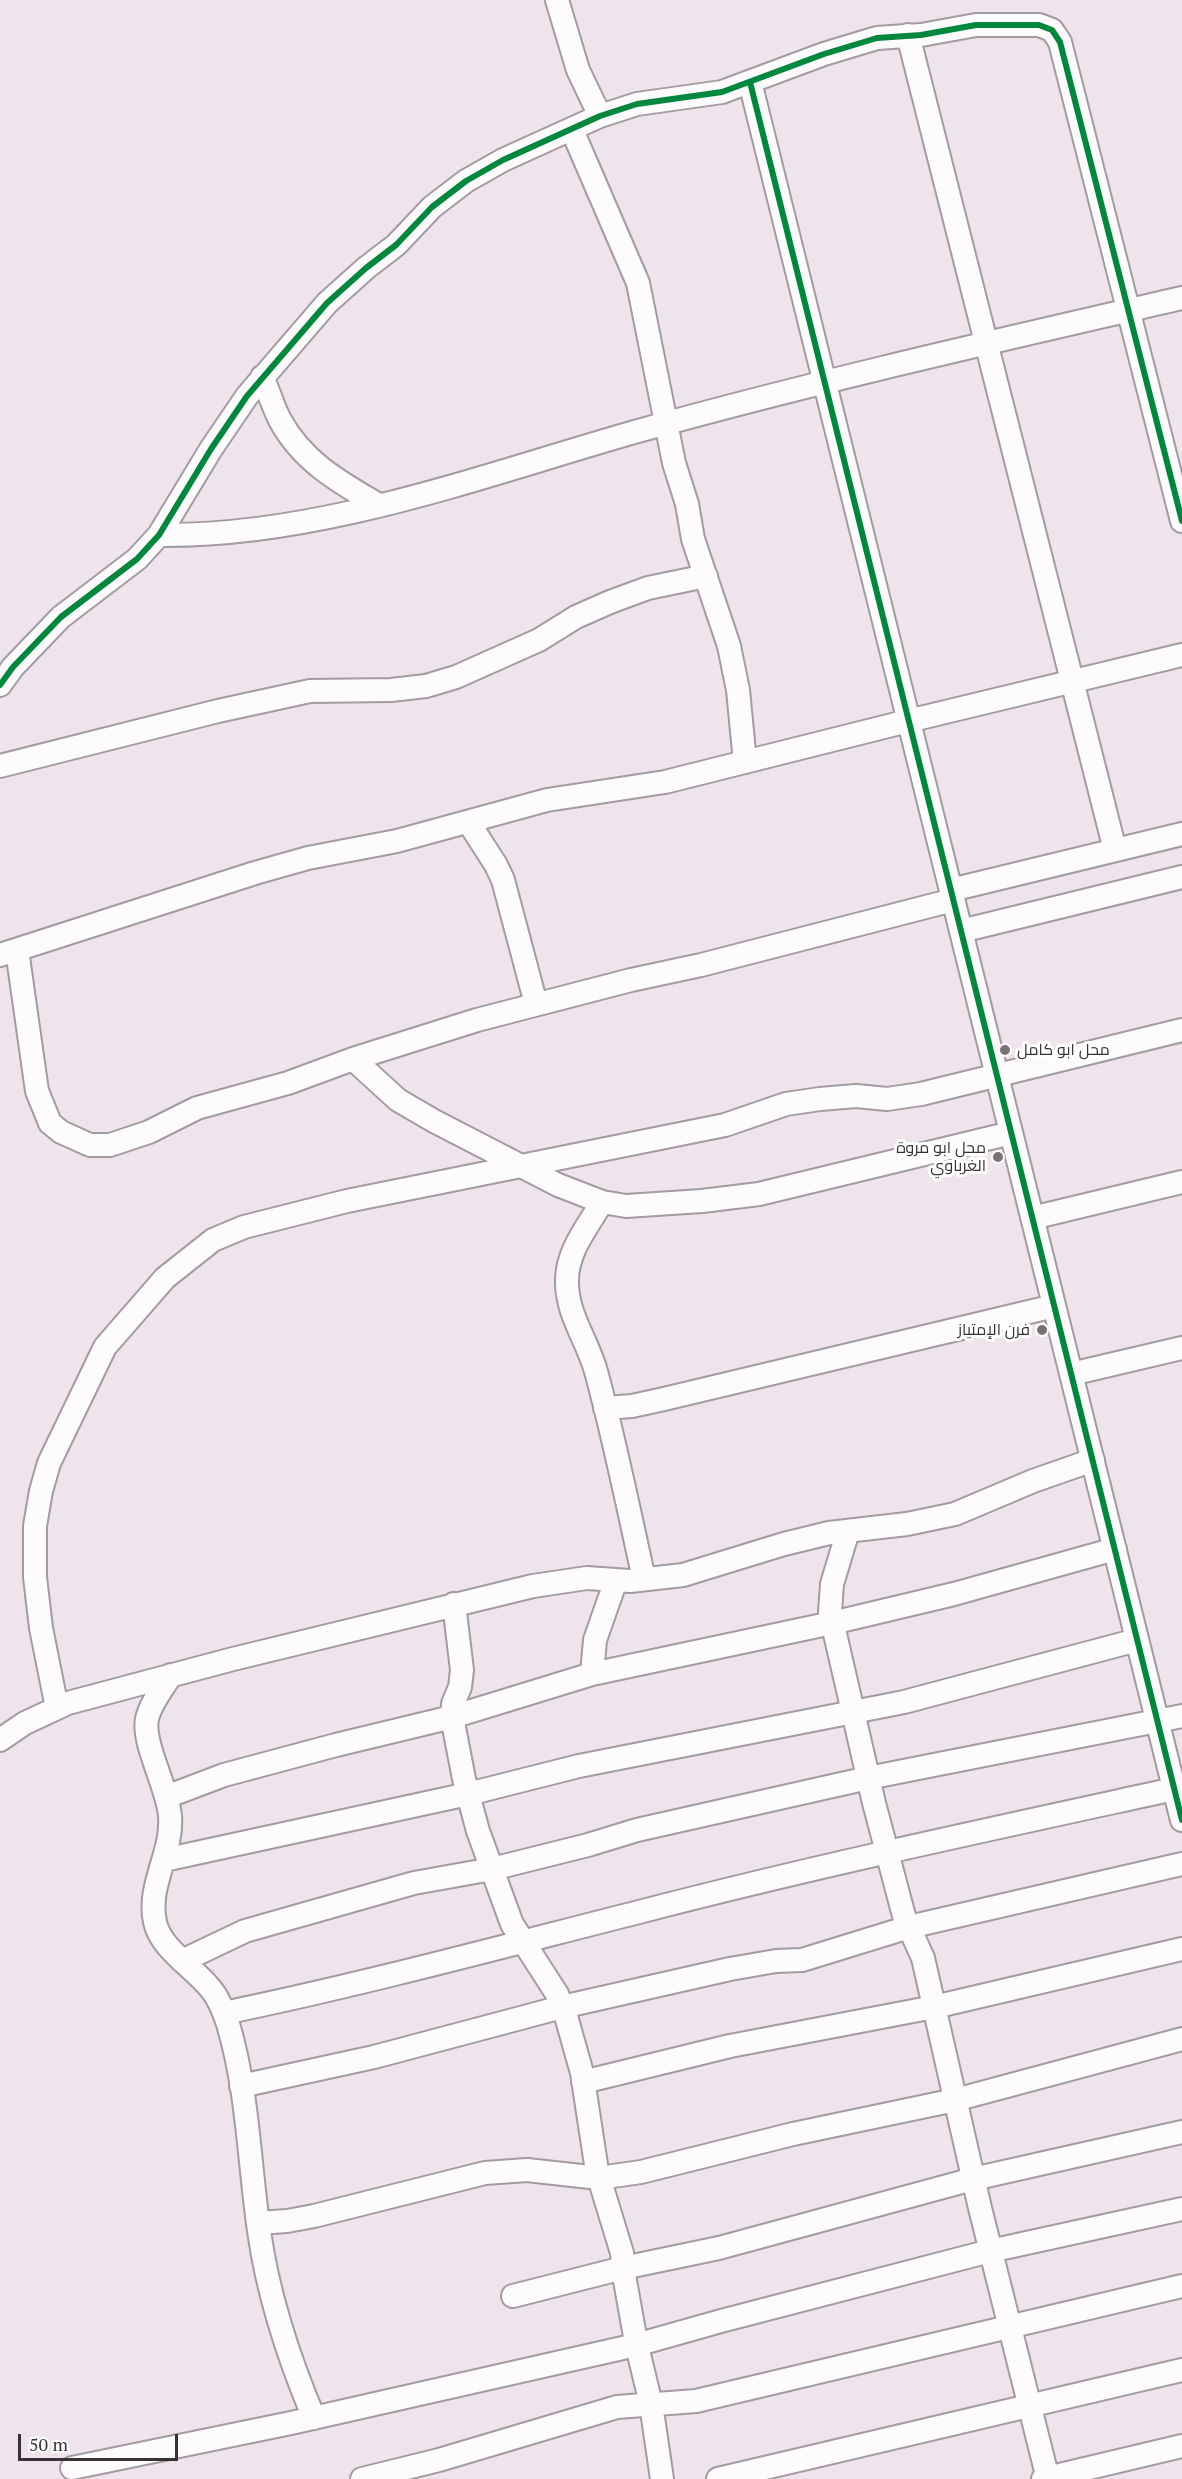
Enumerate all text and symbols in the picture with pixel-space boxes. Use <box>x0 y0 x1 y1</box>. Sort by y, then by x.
place label: محل ابو كامل <box>1017 1040 1110 1060</box>
marker: محل ابو كامل <box>998 1043 1012 1057</box>
place label: محل ابو مروة الغرباوي <box>896 1138 986 1176</box>
marker: محل ابو مروة الغرباوي <box>991 1150 1005 1164</box>
place label: فرن الإمتياز <box>958 1320 1030 1340</box>
marker: فرن الإمتياز <box>1035 1323 1049 1337</box>
scale bar <box>21 2422 182 2460</box>
text: 50 m <box>29 2432 68 2456</box>

